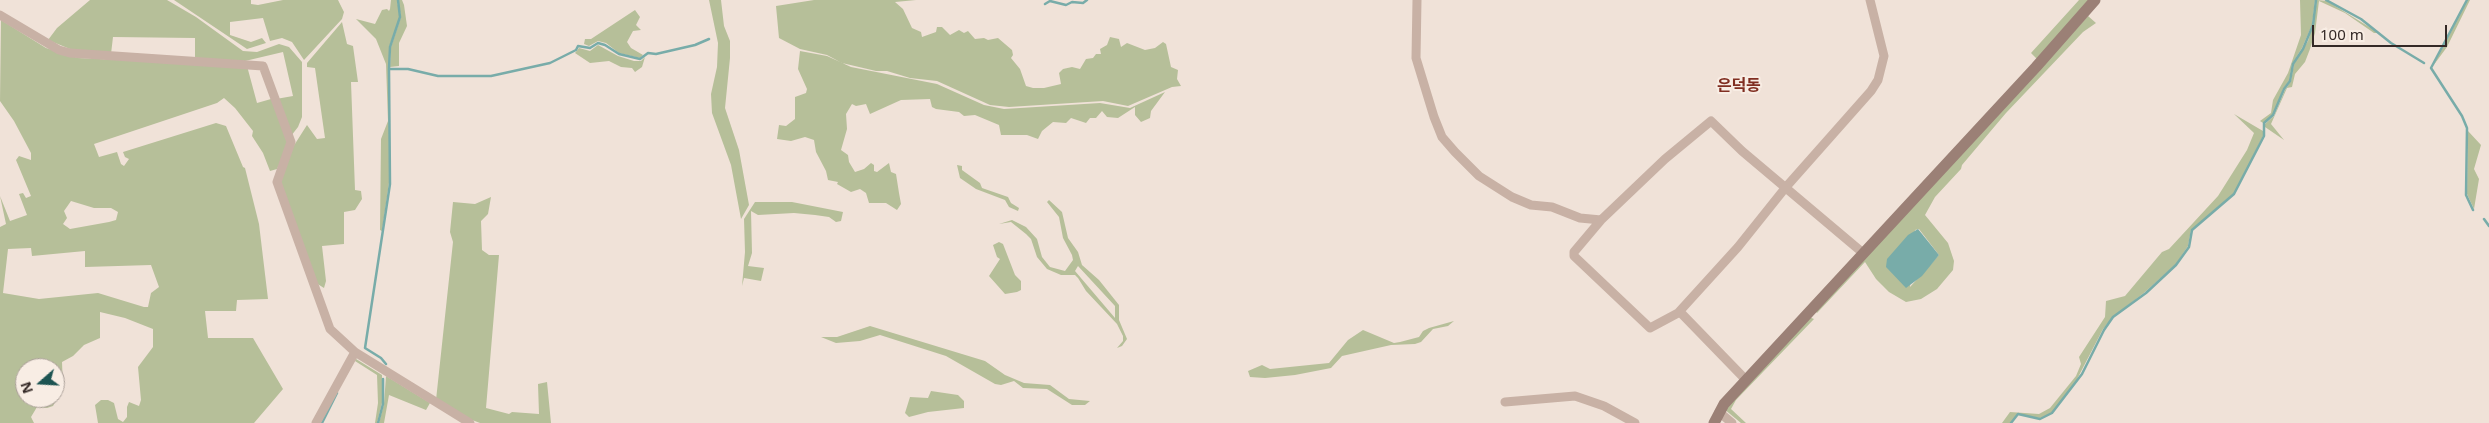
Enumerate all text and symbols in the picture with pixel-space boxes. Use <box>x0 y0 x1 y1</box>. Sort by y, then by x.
scale bar <box>2314 15 2449 47</box>
text: 100 m <box>2320 24 2364 44</box>
district label: 은덕동 <box>1717 76 1761 96</box>
north arrow <box>15 358 65 408</box>
text: N <box>15 379 37 396</box>

